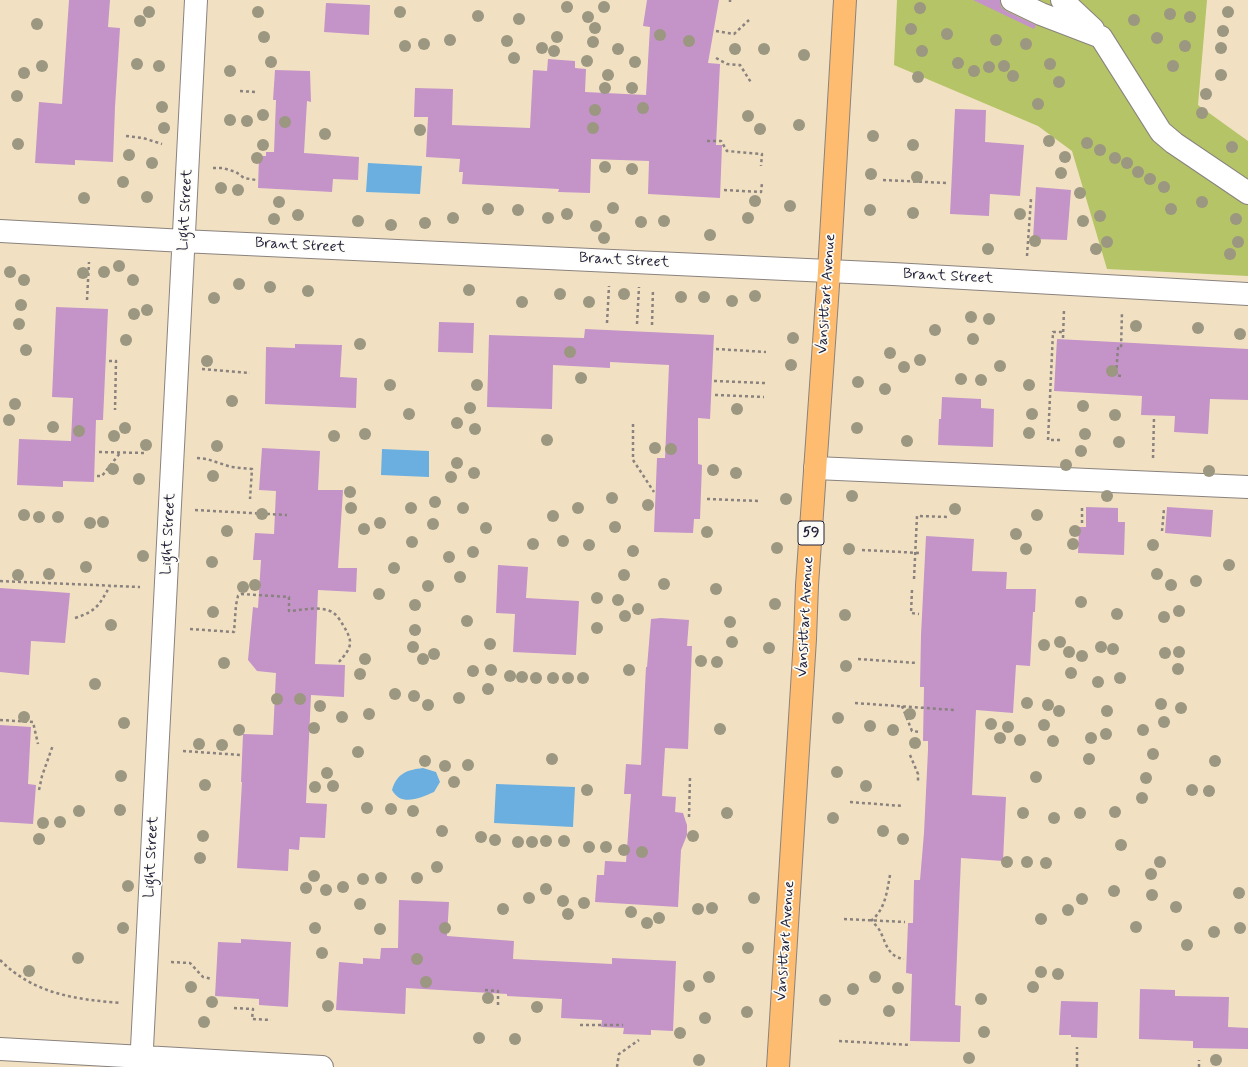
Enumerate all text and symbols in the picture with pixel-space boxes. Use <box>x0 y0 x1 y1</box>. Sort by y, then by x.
street label: Light Street <box>175 169 197 251</box>
street label: Vansittart Avenue <box>814 233 840 355</box>
street label: Brant Street <box>254 235 346 257</box>
street label: Brant Street <box>578 250 670 272</box>
street label: Brant Street <box>902 266 994 288</box>
street label: Light Street <box>158 493 180 575</box>
road number: 59 <box>798 521 824 545</box>
street label: Vansittart Avenue <box>794 556 818 678</box>
street label: Light Street <box>141 816 163 898</box>
street label: Vansittart Avenue <box>773 880 799 1002</box>

